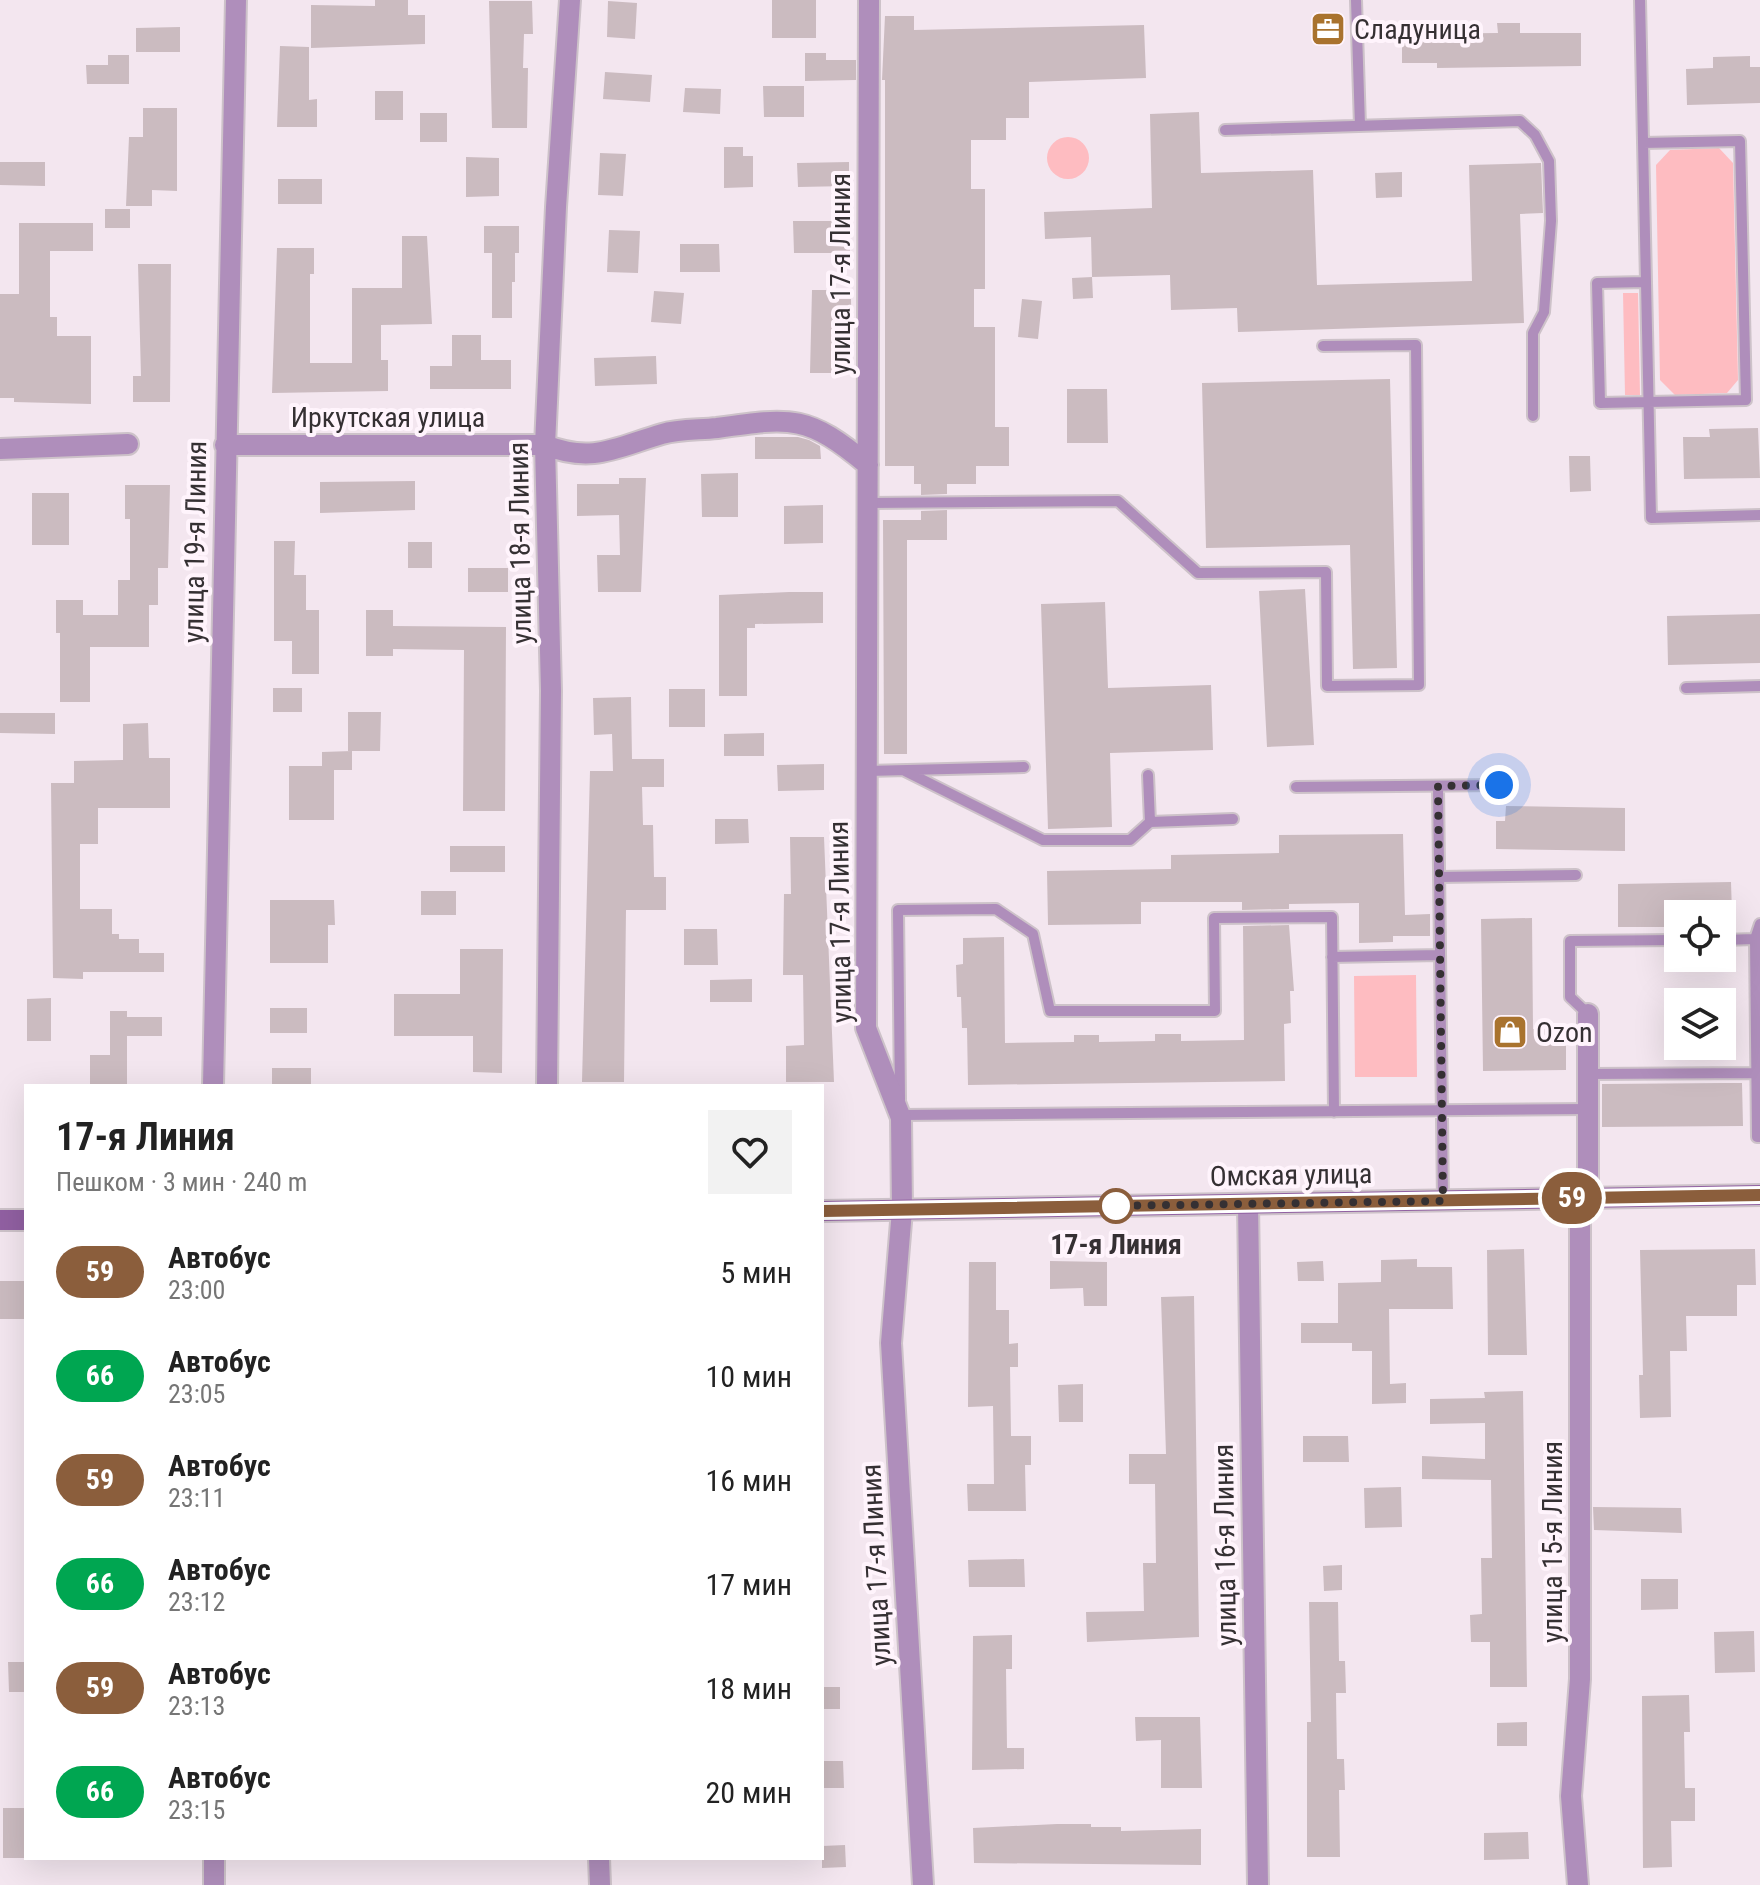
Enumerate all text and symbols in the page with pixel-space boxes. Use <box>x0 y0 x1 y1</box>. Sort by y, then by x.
office icon: Сладуница <box>1309 10 1347 48</box>
place label: Сладуница <box>1354 13 1481 46</box>
street label: улица 17-я Линия <box>824 173 857 375</box>
street label: Иркутская улица <box>291 401 485 434</box>
street label: улица 19-я Линия <box>177 441 213 643</box>
street label: улица 18-я Линия <box>502 442 538 644</box>
your location <box>1479 765 1519 805</box>
street label: улица 17-я Линия <box>822 821 858 1023</box>
map controls <box>1664 900 1736 1060</box>
button: locate <box>1664 900 1736 972</box>
button: layers <box>1664 988 1736 1060</box>
shop icon: Ozon <box>1491 1013 1529 1051</box>
place label: Ozon <box>1536 1016 1593 1049</box>
button: heart <box>708 1110 792 1194</box>
text: 17-я Линия <box>56 1115 235 1159</box>
street label: Омская улица <box>1210 1157 1372 1193</box>
text: Пешком · 3 мин · 240 m <box>56 1167 307 1197</box>
line badge: 59 <box>1536 1172 1608 1224</box>
text: 59 <box>1558 1181 1586 1214</box>
marker: 17-я Линия <box>1099 1189 1133 1223</box>
place label: 17-я Линия <box>1050 1228 1182 1261</box>
text: Автобус <box>168 1240 271 1275</box>
text: 59 <box>86 1255 114 1288</box>
text: 5 мин <box>720 1255 792 1290</box>
text: 23:00 <box>168 1275 225 1305</box>
text: Автобус <box>168 1344 271 1379</box>
text: 66 <box>86 1359 114 1392</box>
text: 10 мин <box>706 1359 792 1394</box>
text: 23:05 <box>168 1379 225 1409</box>
street label: улица 15-я Линия <box>1536 1441 1569 1643</box>
street label: улица 16-я Линия <box>1207 1444 1243 1646</box>
text: Автобус <box>168 1448 271 1483</box>
text: 59 <box>86 1463 114 1496</box>
text: 16 мин <box>706 1463 792 1498</box>
street label: улица 17-я Линия <box>854 1463 898 1667</box>
text: 23:11 <box>168 1483 225 1513</box>
text: Автобус <box>168 1552 271 1587</box>
text: 66 <box>86 1567 114 1600</box>
text: 17 мин <box>706 1567 792 1602</box>
text: 23:12 <box>168 1587 225 1617</box>
text: Автобус <box>168 1656 271 1691</box>
text: 59 <box>86 1671 114 1704</box>
text: 18 мин <box>706 1671 792 1706</box>
text: 23:13 <box>168 1691 225 1721</box>
text: Автобус <box>168 1760 271 1795</box>
text: 66 <box>86 1775 114 1808</box>
text: 20 мин <box>706 1775 792 1810</box>
text: 23:15 <box>168 1795 225 1825</box>

